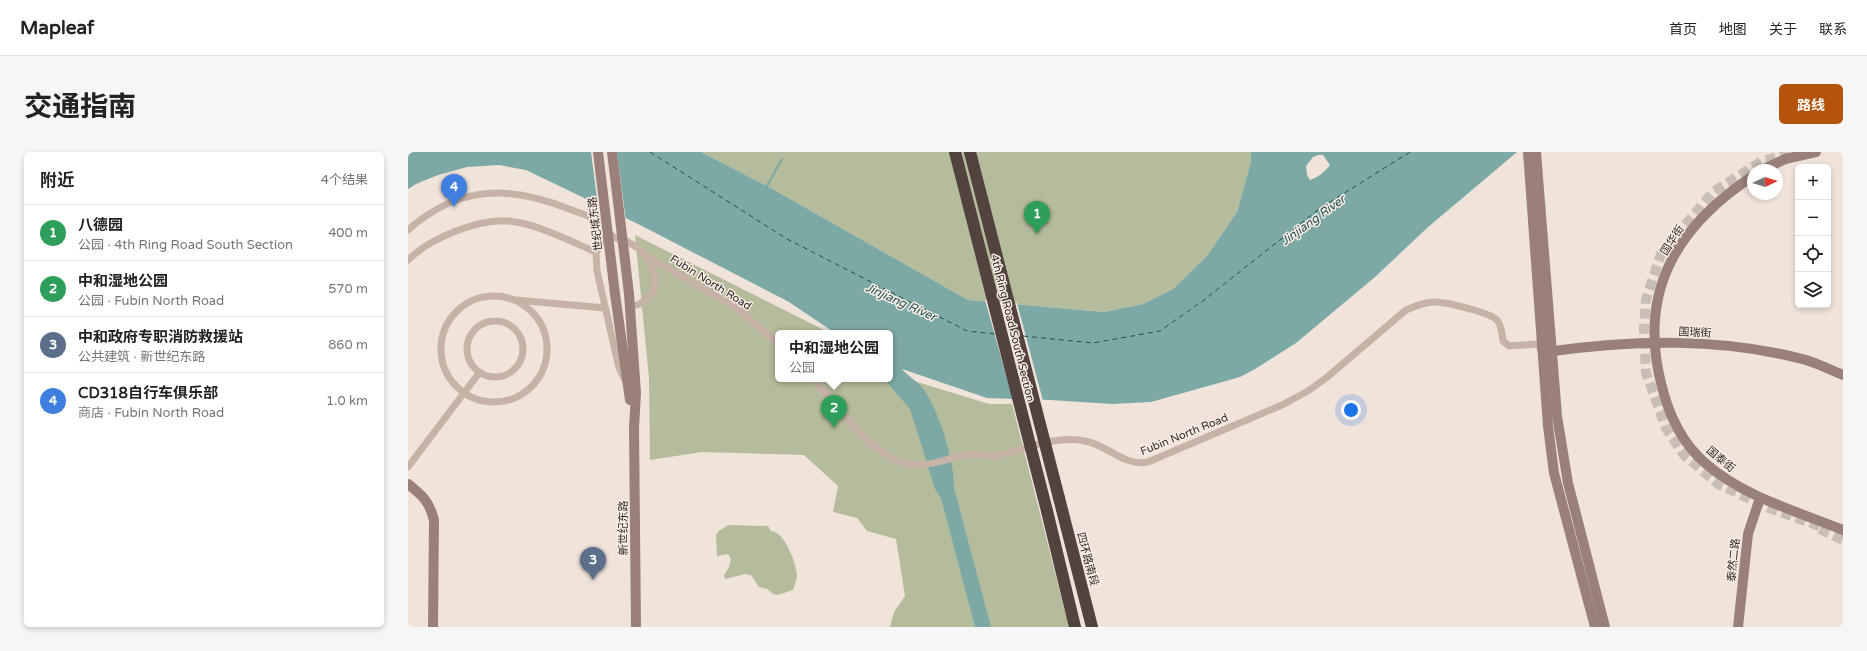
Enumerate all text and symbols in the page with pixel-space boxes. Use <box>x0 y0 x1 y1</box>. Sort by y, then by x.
text: Mapleaf <box>20 17 94 39</box>
text: 首页 <box>1669 21 1697 38</box>
text: 地图 <box>1719 21 1747 38</box>
text: 关于 <box>1769 21 1797 38</box>
text: 联系 <box>1819 21 1847 38</box>
button: 路线 <box>1779 84 1843 124</box>
text: 交通指南 <box>24 90 136 124</box>
north arrow <box>1747 164 1783 200</box>
map controls <box>1795 164 1831 308</box>
button: + <box>1795 164 1831 200</box>
text: 附近 <box>40 170 74 191</box>
text: 4个结果 <box>321 172 368 188</box>
pin: 4 <box>441 174 467 207</box>
water label: Jinjiang River <box>1278 191 1349 248</box>
street label: 世纪城东路 <box>586 196 605 252</box>
button: − <box>1795 200 1831 236</box>
pin: 1 <box>1024 201 1050 234</box>
text: 八德园 <box>78 216 123 234</box>
street label: 国华街 <box>1658 223 1687 258</box>
text: 1 <box>49 225 57 241</box>
text: 400 m <box>328 225 368 241</box>
button: locate <box>1795 236 1831 272</box>
text: 公园 · 4th Ring Road South Section <box>78 237 293 253</box>
street label: Fubin North Road <box>668 252 754 313</box>
street label: 4th Ring Road South Section <box>988 253 1037 403</box>
text: 中和湿地公园 <box>78 272 168 290</box>
button: layers <box>1795 272 1831 308</box>
water label: Jinjiang River <box>863 280 940 324</box>
text: 2 <box>49 281 57 297</box>
text: 570 m <box>328 281 368 297</box>
text: 公园 · Fubin North Road <box>78 293 224 309</box>
street label: 国瑞街 <box>1678 325 1712 340</box>
text: 中和政府专职消防救援站 <box>78 328 243 346</box>
popup <box>775 330 893 382</box>
text: 3 <box>49 337 57 353</box>
text: 860 m <box>328 337 368 353</box>
text: 中和湿地公园 <box>789 339 879 357</box>
text: 公共建筑 · 新世纪东路 <box>78 349 205 365</box>
text: 公园 <box>789 360 815 376</box>
text: CD318自行车俱乐部 <box>78 384 218 402</box>
text: 4 <box>49 393 57 409</box>
text: 1.0 km <box>326 393 368 409</box>
pin: 2 <box>821 395 847 428</box>
your location <box>1341 400 1361 420</box>
text: 商店 · Fubin North Road <box>78 405 224 421</box>
street label: Fubin North Road <box>1139 411 1230 458</box>
street label: 国泰街 <box>1704 444 1737 475</box>
street label: 新世纪东路 <box>617 501 630 556</box>
street label: 四环路南段 <box>1074 531 1101 587</box>
street label: 泰然二路 <box>1725 537 1742 583</box>
pin: 3 <box>580 547 606 580</box>

